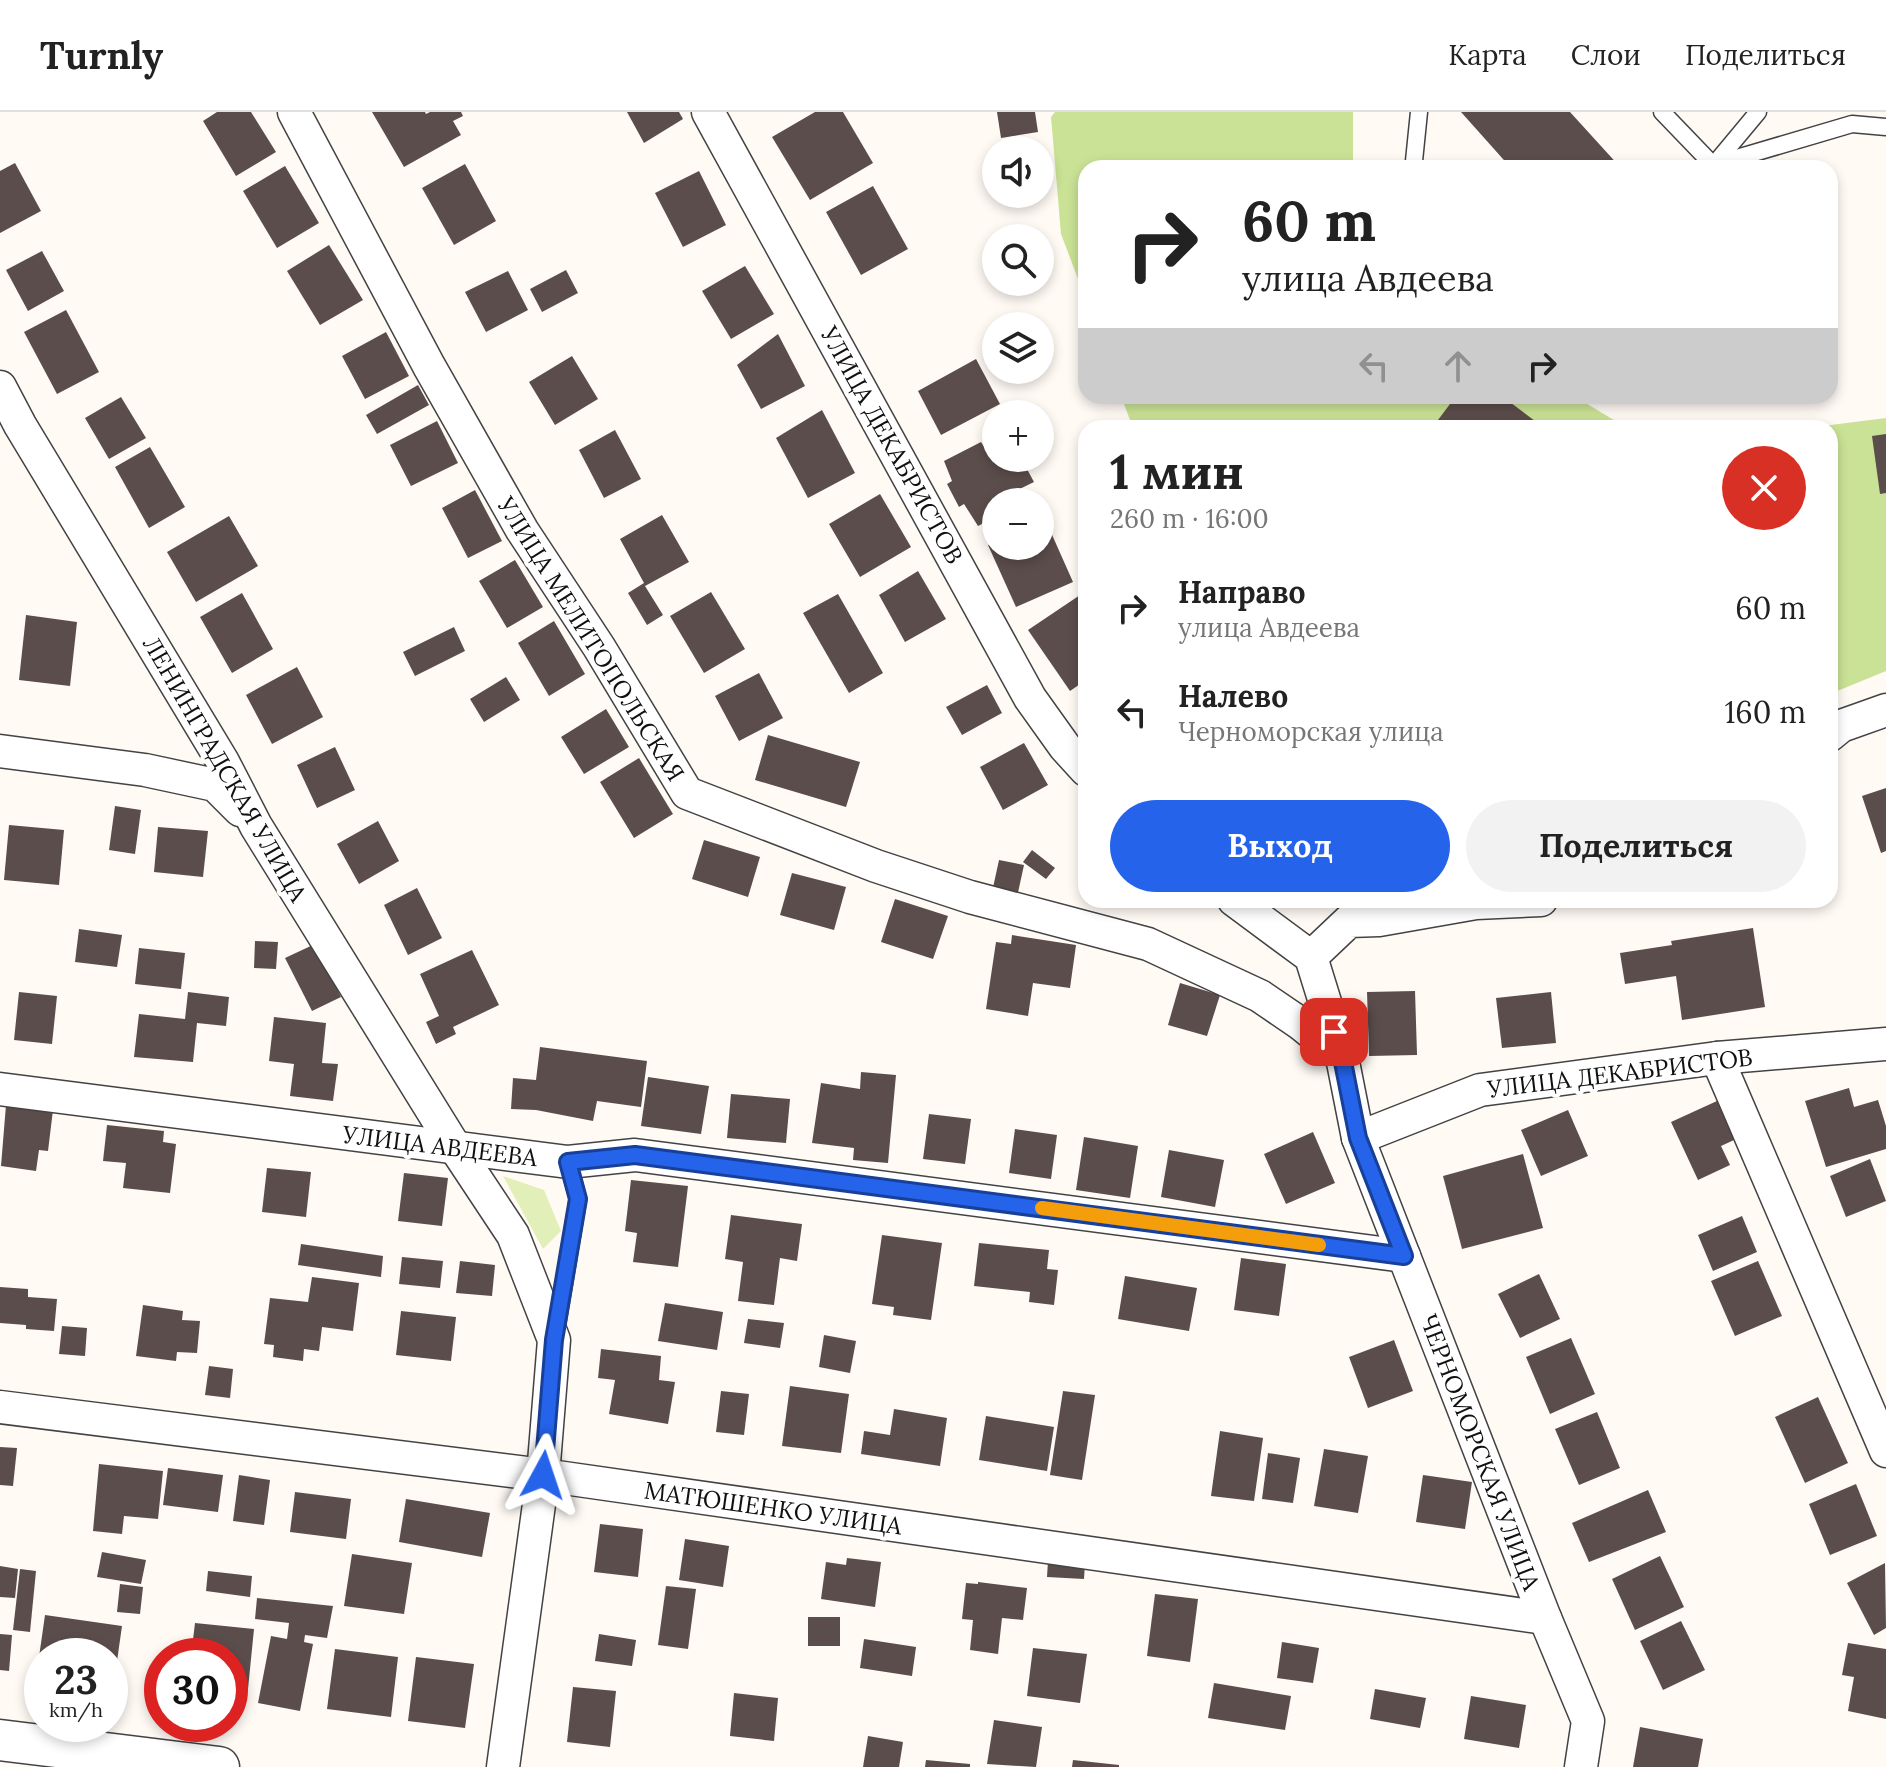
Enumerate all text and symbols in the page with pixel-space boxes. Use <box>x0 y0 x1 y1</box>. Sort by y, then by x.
text: Turnly <box>40 31 163 79</box>
text: Карта <box>1448 37 1527 73</box>
text: Слои <box>1571 37 1641 73</box>
text: Поделиться <box>1685 37 1846 73</box>
map controls <box>982 136 1054 560</box>
button: sound <box>982 136 1054 208</box>
text: 60 m <box>1242 185 1376 256</box>
icon: right <box>1110 192 1214 296</box>
button: search <box>982 224 1054 296</box>
text: улица Авдеева <box>1242 255 1494 301</box>
button: layers <box>982 312 1054 384</box>
street label: УЛИЦА ДЕКАБРИСТОВ <box>813 320 970 569</box>
icon: left <box>1352 344 1396 388</box>
icon: ahead <box>1436 344 1480 388</box>
icon: right <box>1520 344 1564 388</box>
button: + <box>982 400 1054 472</box>
text: 1 мин <box>1110 441 1244 502</box>
button: close <box>1722 446 1806 530</box>
button: − <box>982 488 1054 560</box>
street label: УЛИЦА МЕЛИТОПОЛЬСКАЯ <box>490 490 691 787</box>
text: 260 m · 16:00 <box>1110 502 1269 535</box>
text: Направо <box>1178 573 1306 611</box>
icon: right <box>1110 586 1154 630</box>
text: 60 m <box>1735 589 1806 627</box>
text: улица Авдеева <box>1178 611 1360 644</box>
street label: ЛЕНИНГРАДСКАЯ УЛИЦА <box>136 631 314 908</box>
text: Налево <box>1178 677 1288 715</box>
icon: left <box>1110 690 1154 734</box>
text: 160 m <box>1724 693 1806 731</box>
text: Черноморская улица <box>1178 715 1444 748</box>
button: Выход <box>1110 800 1450 892</box>
button: Поделиться <box>1466 800 1806 892</box>
pin <box>1300 998 1368 1066</box>
icon: arrive <box>1312 1010 1356 1054</box>
street label: УЛИЦА ДЕКАБРИСТОВ <box>1485 1041 1754 1105</box>
street label: УЛИЦА АВДЕЕВА <box>340 1119 540 1173</box>
street label: ЧЕРНОМОРСКАЯ УЛИЦА <box>1413 1309 1547 1595</box>
position arrow <box>501 1433 585 1517</box>
street label: МАТЮШЕНКО УЛИЦА <box>642 1475 905 1542</box>
speed limit sign: 30 <box>144 1638 248 1742</box>
text: 23 <box>54 1654 98 1705</box>
text: km/h <box>49 1697 103 1722</box>

